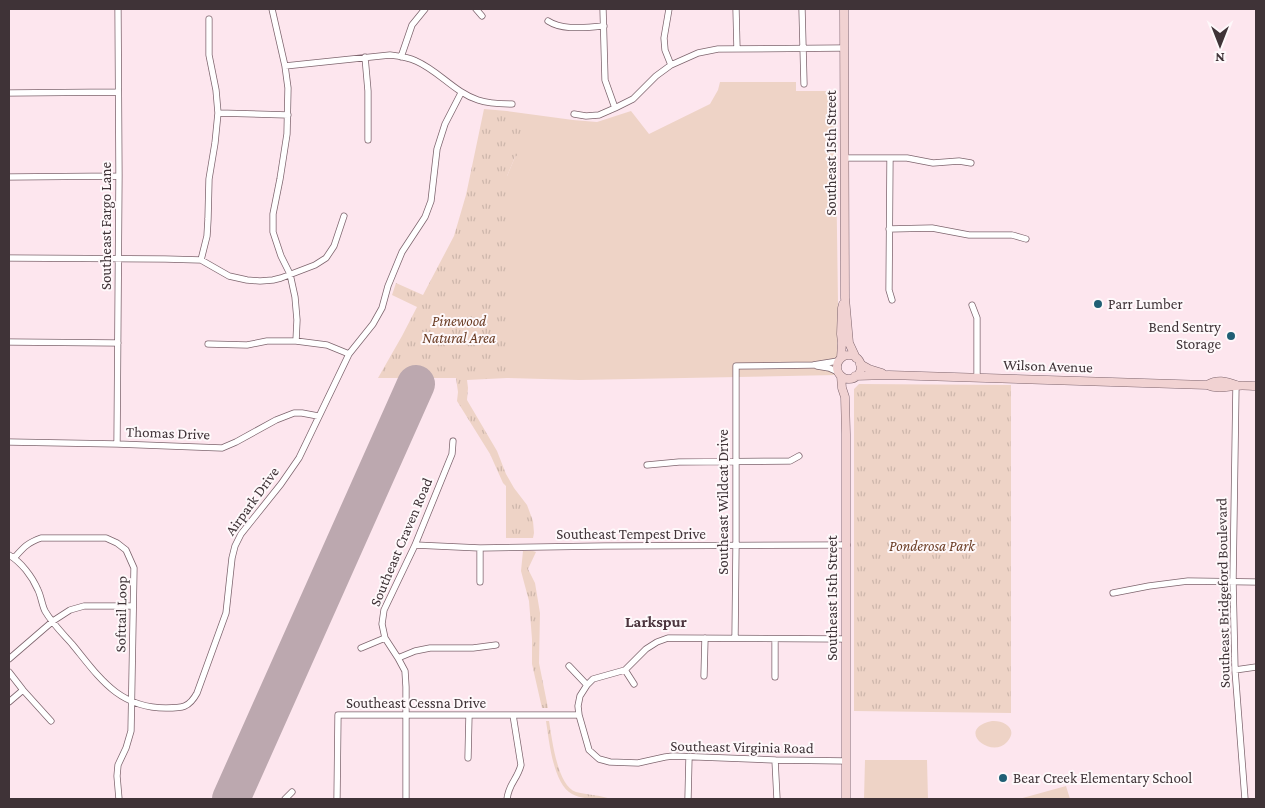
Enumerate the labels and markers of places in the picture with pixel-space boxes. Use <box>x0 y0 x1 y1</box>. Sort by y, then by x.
place label: Parr Lumber <box>1108 296 1183 312</box>
marker: Parr Lumber <box>1092 298 1104 310</box>
place label: Bend Sentry Storage <box>1149 319 1221 353</box>
marker: Bend Sentry Storage <box>1225 330 1237 342</box>
place label: Bear Creek Elementary School <box>1013 770 1192 787</box>
marker: Bear Creek Elementary School <box>997 772 1009 784</box>

